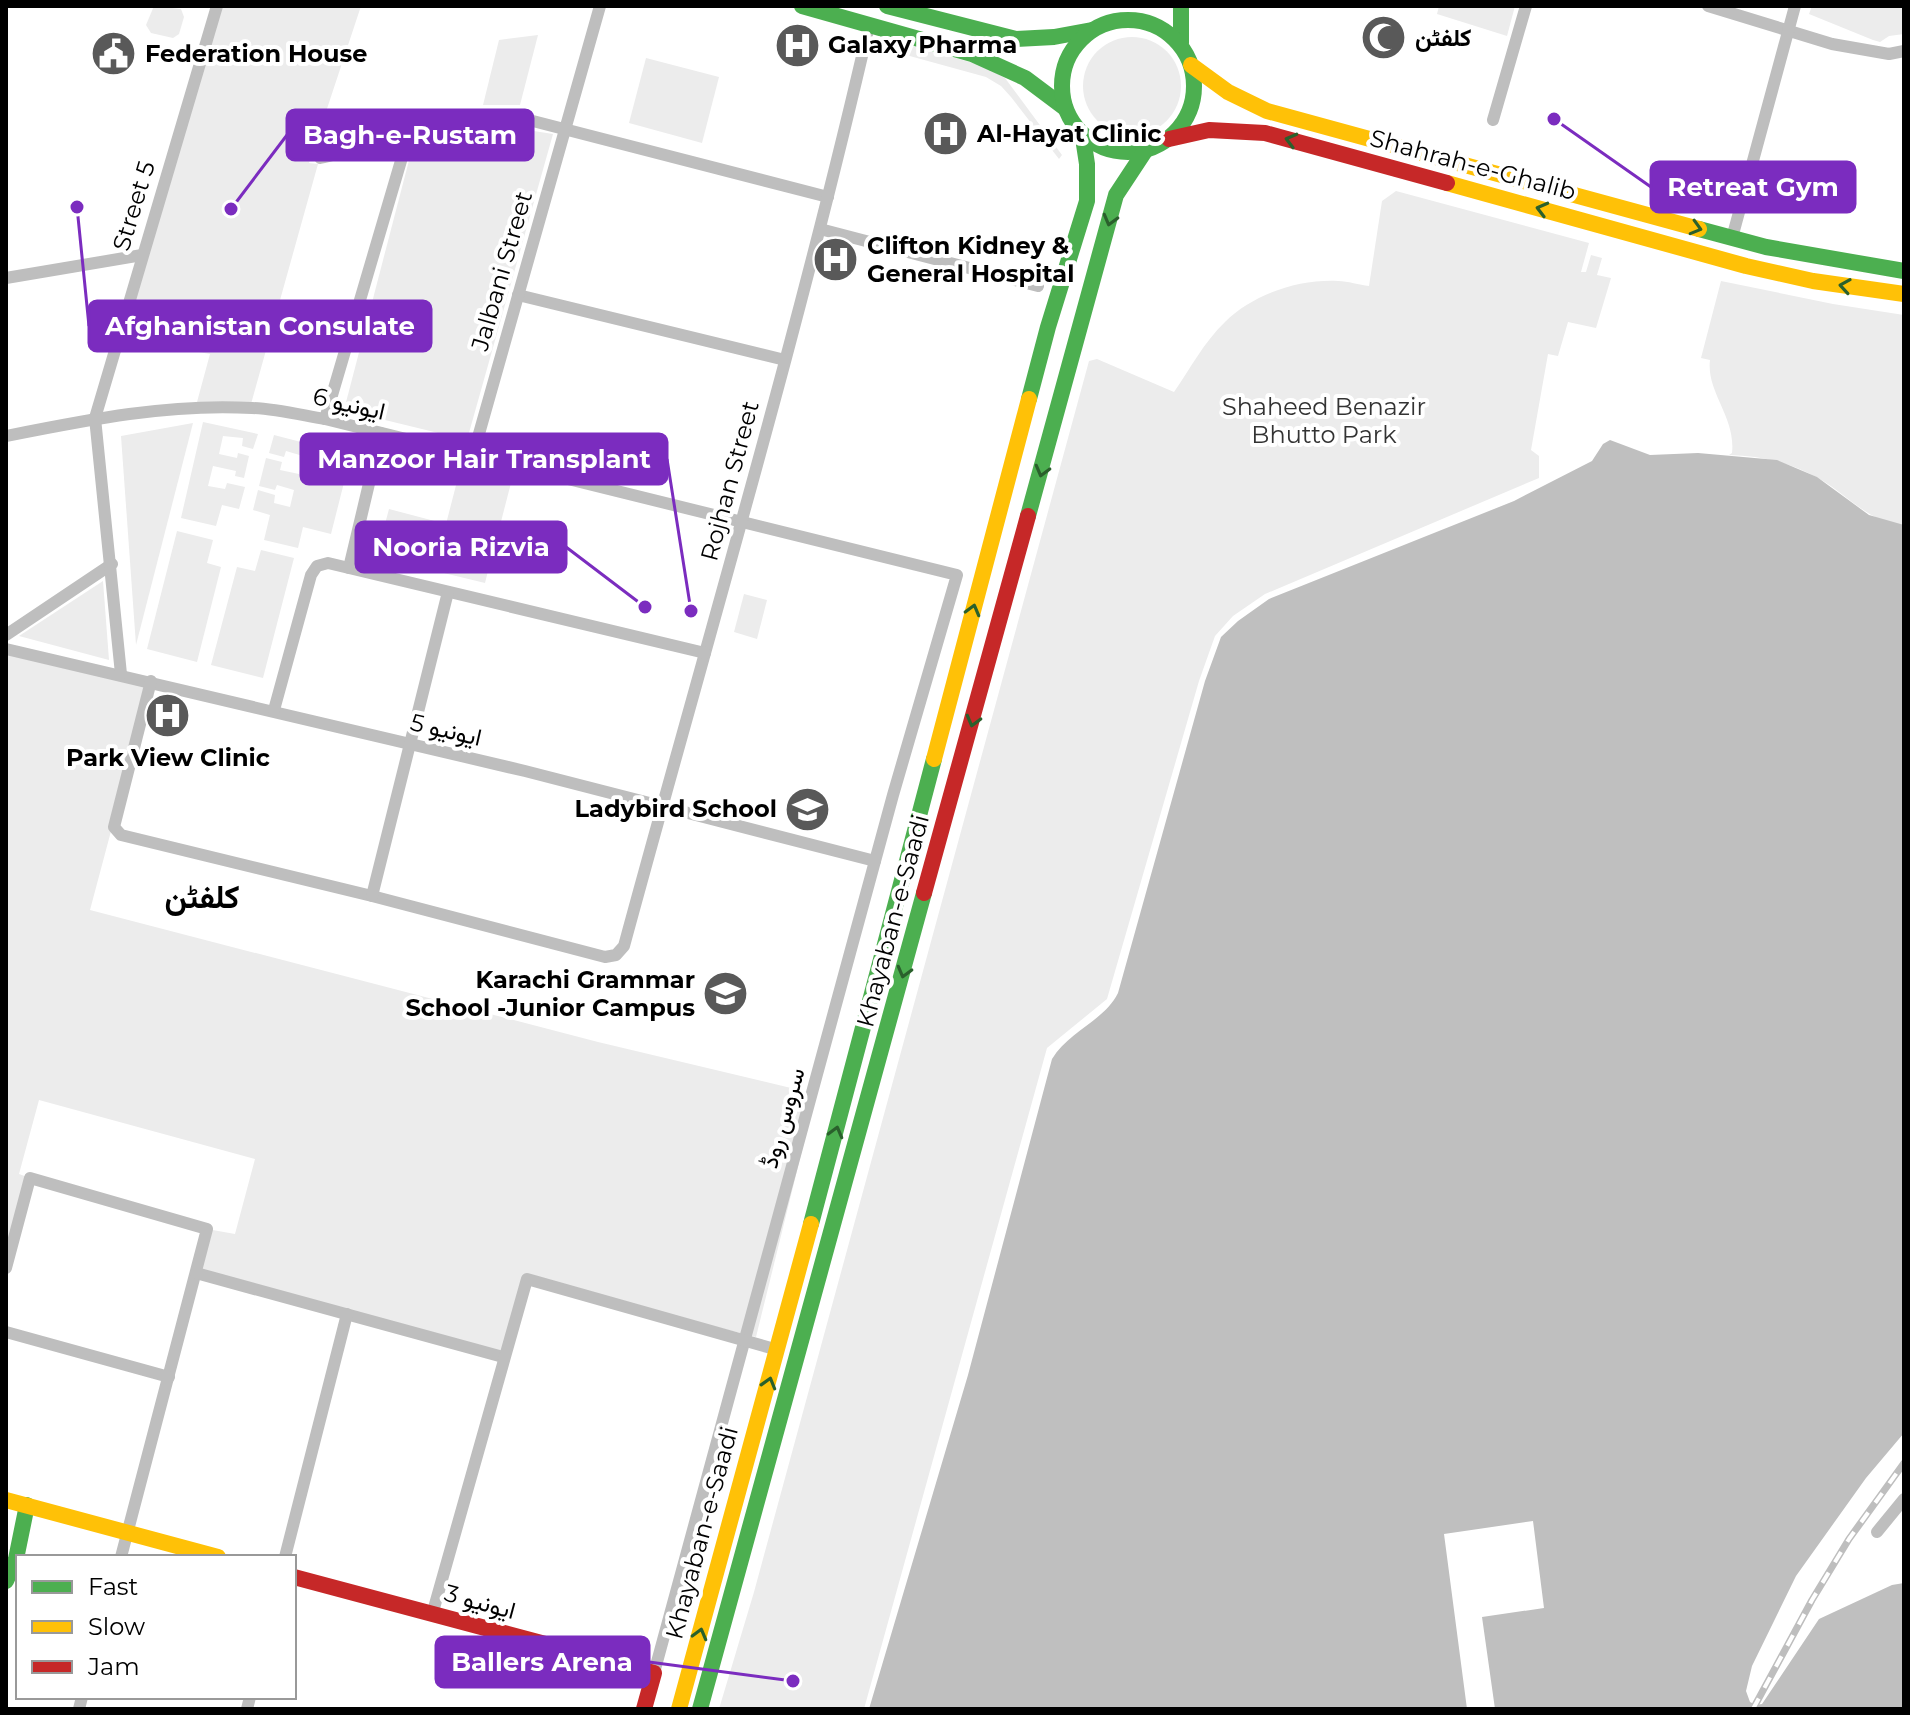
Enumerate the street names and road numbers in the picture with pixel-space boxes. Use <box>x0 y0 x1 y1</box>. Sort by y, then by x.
street label: Shahrah-e-Ghalib <box>1367 123 1579 206</box>
street label: Street 5 <box>106 157 161 254</box>
street label: Jalbani Street <box>465 188 538 355</box>
street label: ایونیو 6 <box>310 381 388 427</box>
street label: Rojhan Street <box>694 397 765 564</box>
street label: ایونیو 5 <box>407 707 485 753</box>
street label: Khayaban-e-Saadi <box>850 811 935 1030</box>
street label: سروس روڈ <box>754 1064 812 1172</box>
street label: Khayaban-e-Saadi <box>659 1423 744 1642</box>
street label: ایونیو 3 <box>441 1578 519 1626</box>

